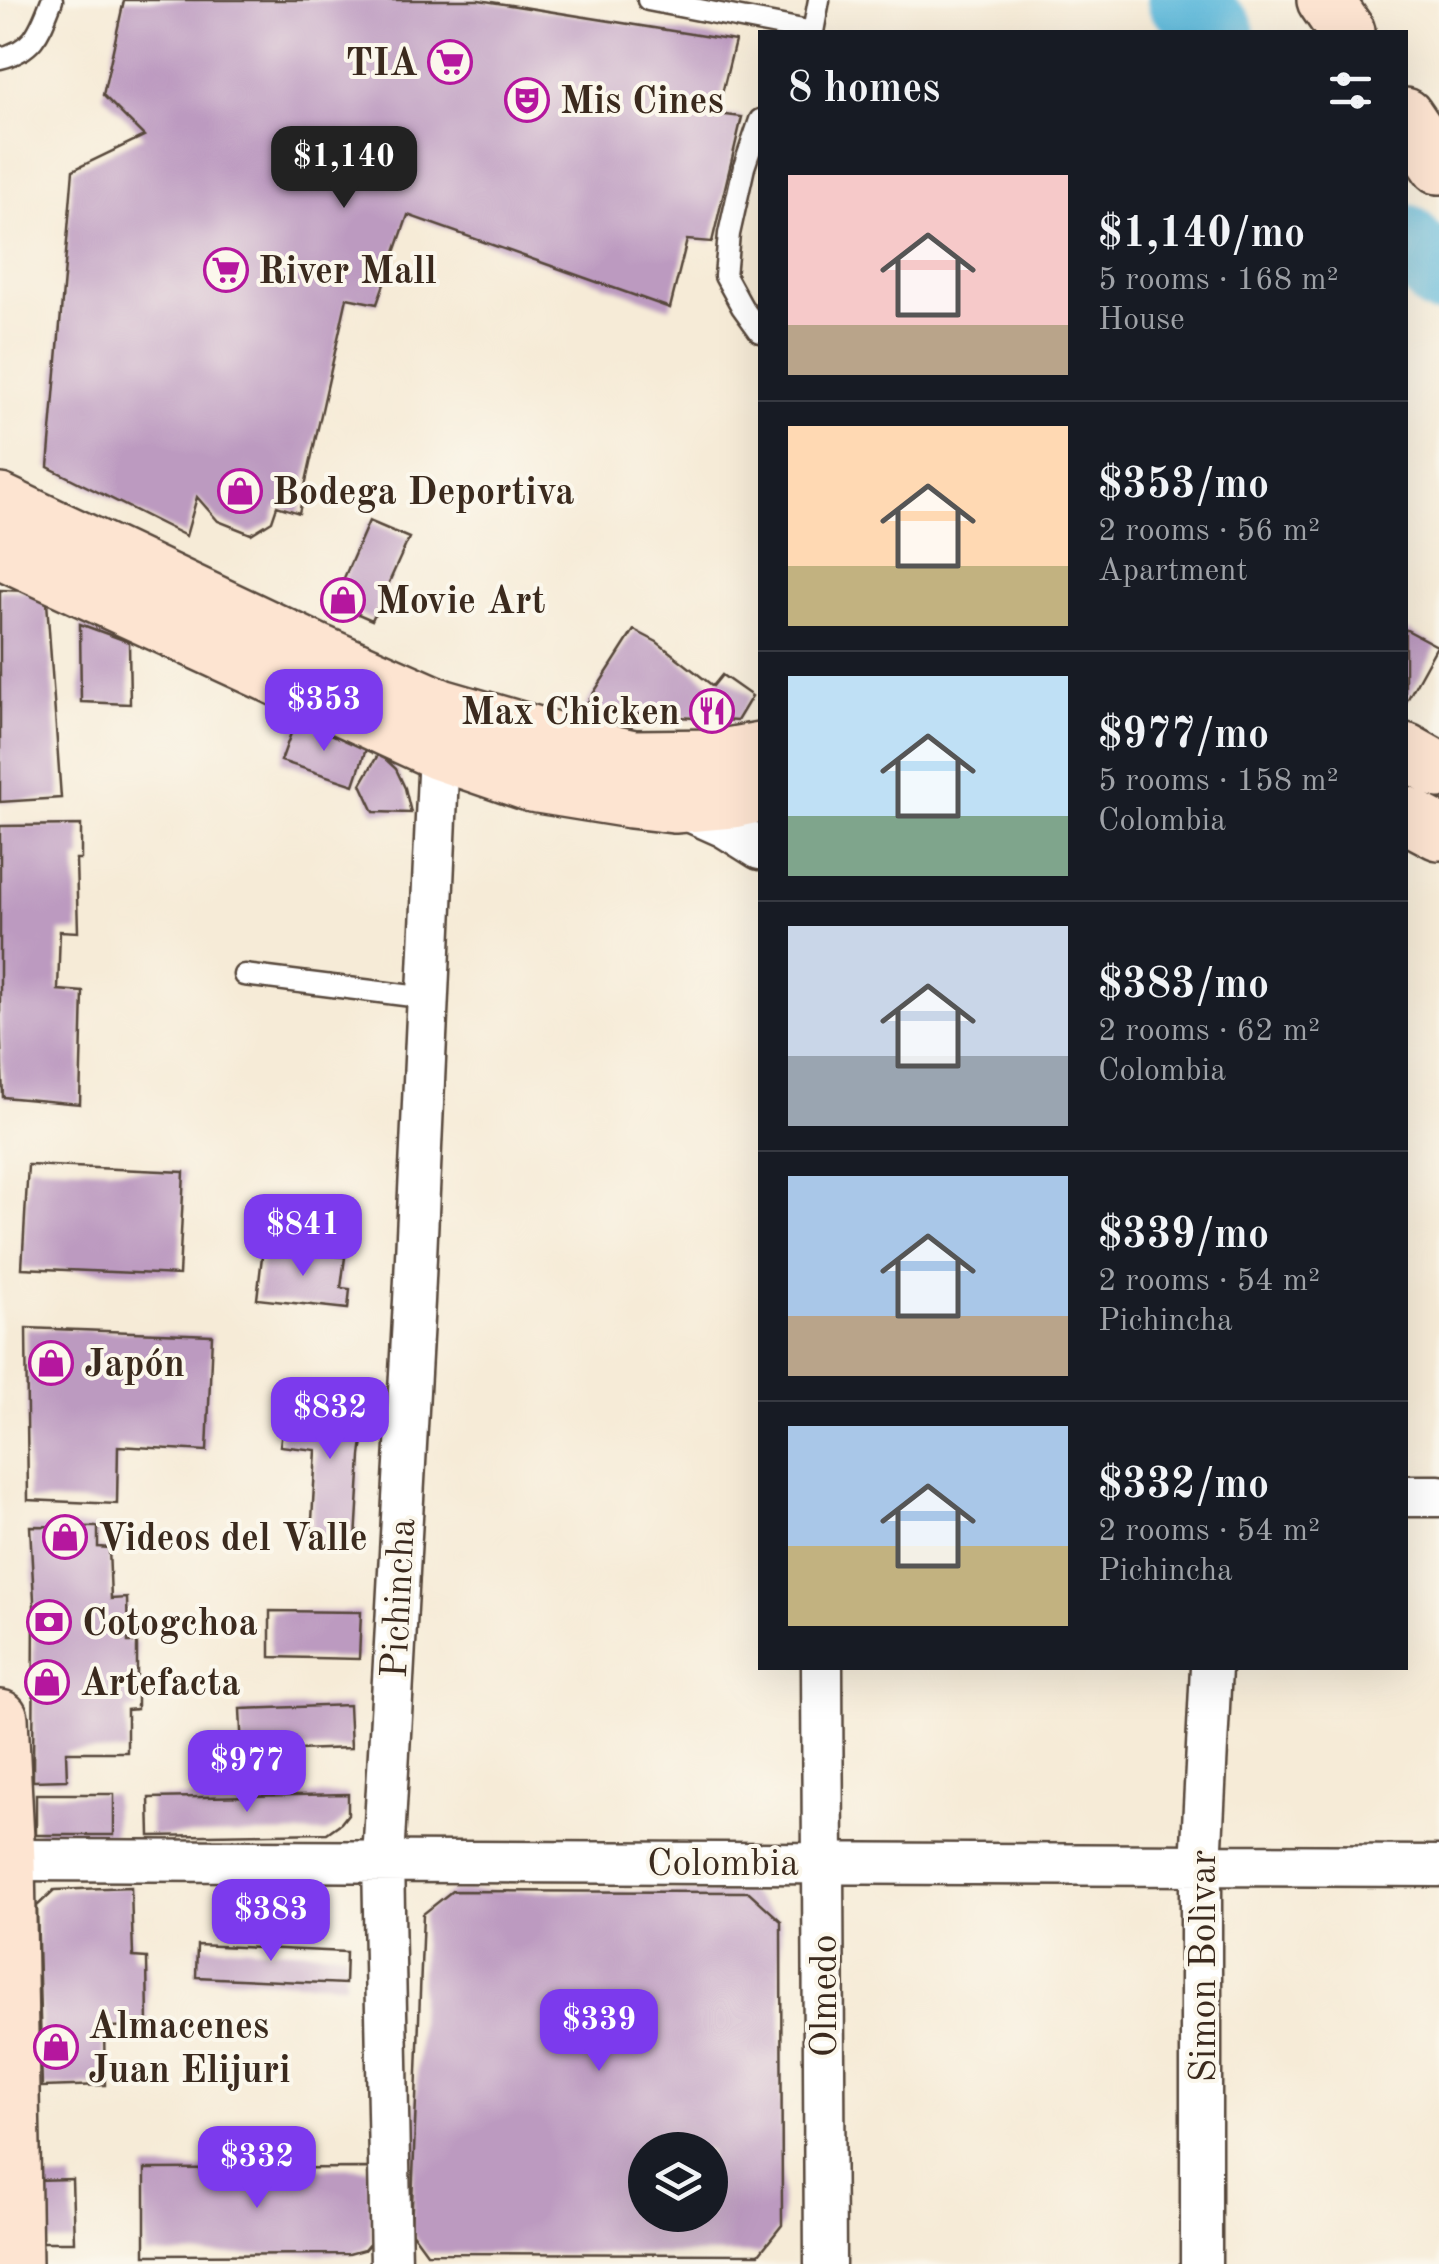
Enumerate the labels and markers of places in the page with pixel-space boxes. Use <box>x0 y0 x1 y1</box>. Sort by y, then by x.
supermarket icon: TIA <box>427 39 473 85</box>
place label: TIA <box>345 46 418 84</box>
theatre icon: Mis Cines <box>504 77 550 123</box>
place label: Mis Cines <box>560 84 724 122</box>
pin: $1,140 <box>263 126 425 211</box>
supermarket icon: River Mall <box>203 247 249 293</box>
place label: River Mall <box>258 254 437 292</box>
shop icon: Bodega Deportiva <box>217 468 263 514</box>
place label: Bodega Deportiva <box>272 475 575 513</box>
shop icon: Movie Art <box>320 577 366 623</box>
place label: Movie Art <box>376 584 545 622</box>
pin: $353 <box>265 669 383 754</box>
restaurant icon: Max Chicken <box>689 688 735 734</box>
place label: Max Chicken <box>461 695 680 733</box>
pin: $841 <box>244 1194 362 1279</box>
shop icon: Japón <box>28 1340 74 1386</box>
place label: Japón <box>84 1347 185 1385</box>
pin: $832 <box>271 1377 389 1462</box>
shop icon: Videos del Valle <box>42 1514 88 1560</box>
place label: Videos del Valle <box>98 1521 368 1559</box>
bank icon: Cotogchoa <box>26 1599 72 1645</box>
place label: Cotogchoa <box>82 1606 258 1644</box>
shop icon: Artefacta <box>24 1659 70 1705</box>
place label: Artefacta <box>80 1666 240 1704</box>
pin: $977 <box>188 1730 306 1815</box>
pin: $383 <box>212 1879 330 1964</box>
pin: $339 <box>540 1989 658 2074</box>
place label: Almacenes Juan Elijuri <box>88 2009 290 2091</box>
shop icon: Almacenes Juan Elijuri <box>33 2024 79 2070</box>
pin: $332 <box>198 2126 316 2211</box>

